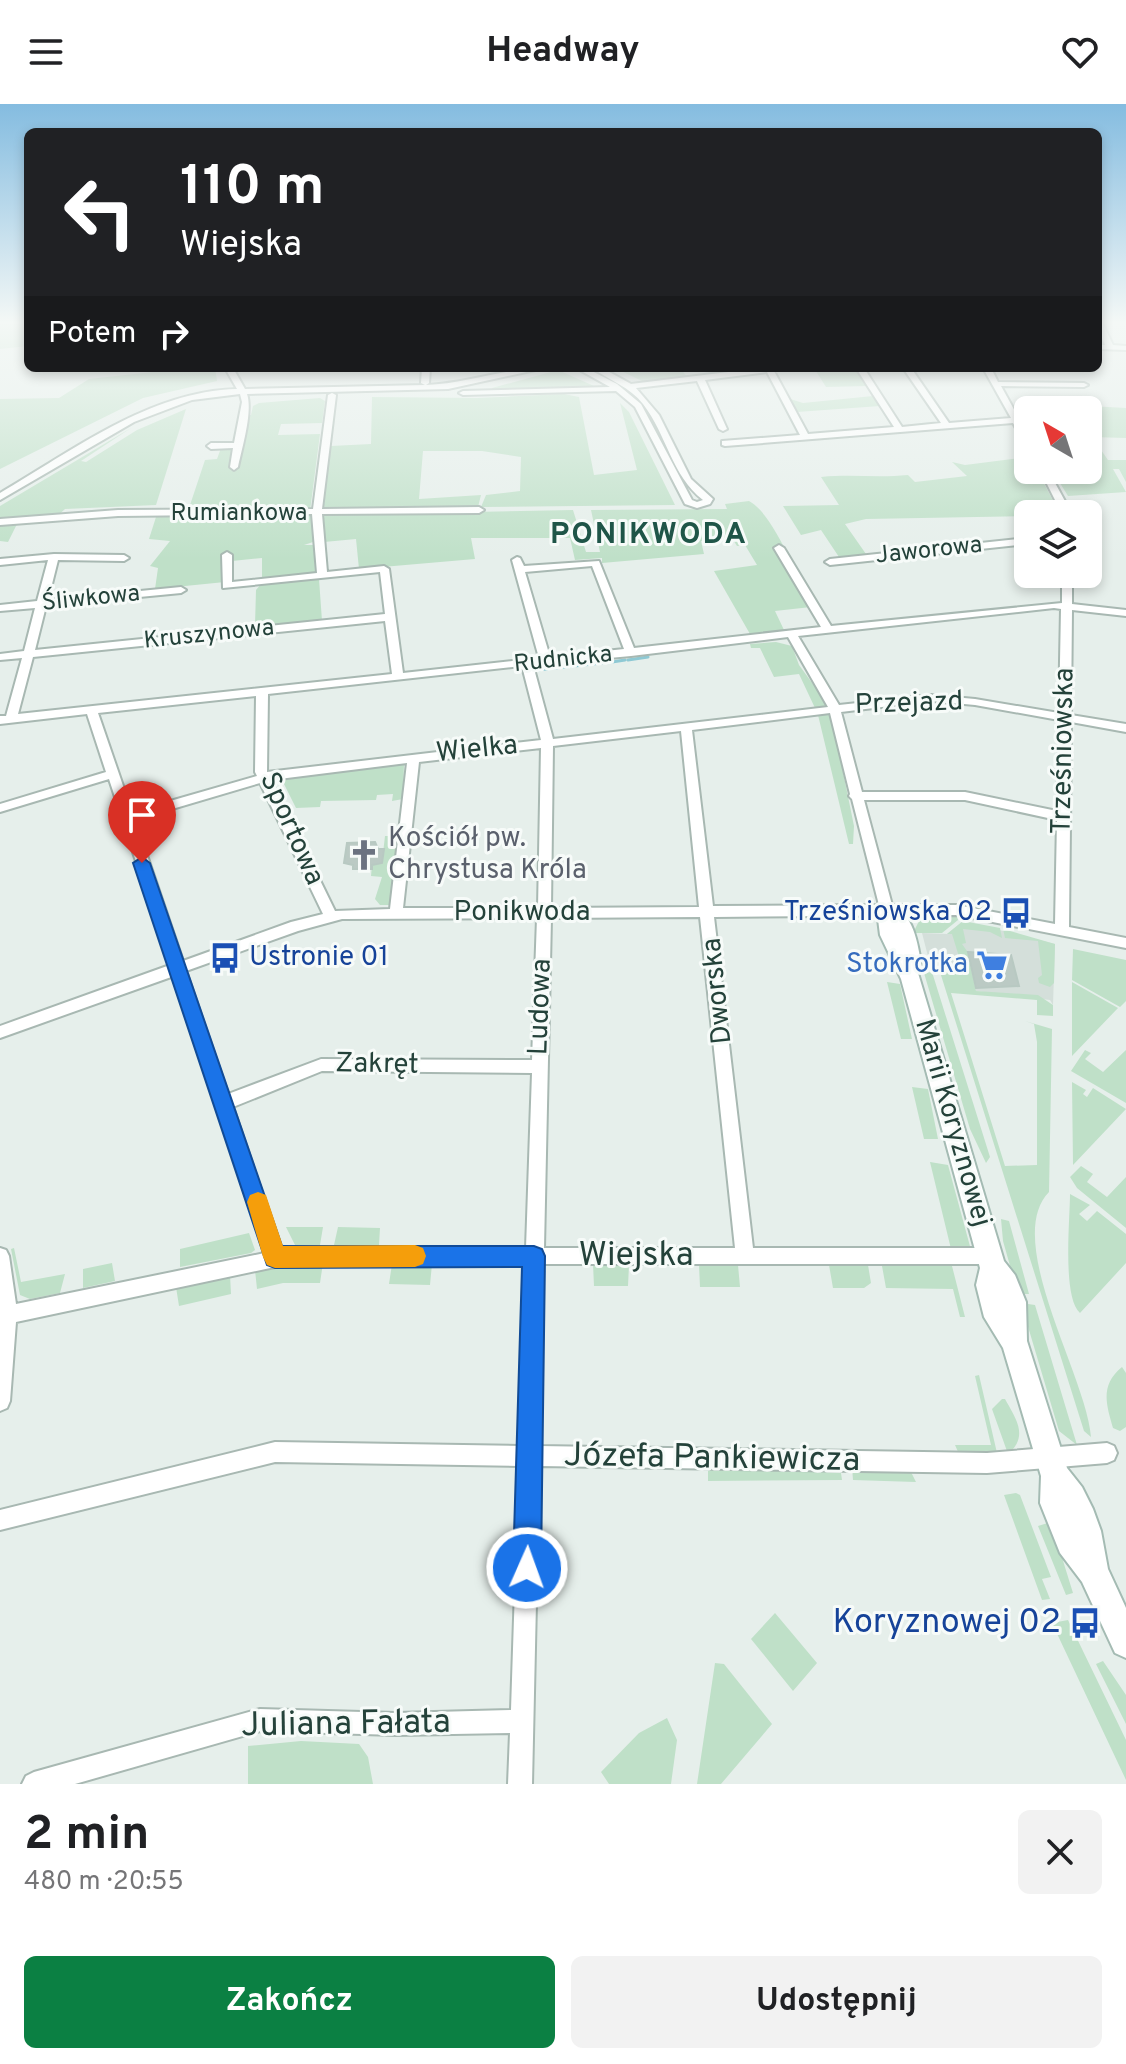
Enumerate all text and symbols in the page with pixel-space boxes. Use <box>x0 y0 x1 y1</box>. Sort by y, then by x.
text: Headway <box>486 29 640 75</box>
icon: menu <box>24 30 68 74</box>
icon: heart <box>1058 30 1102 74</box>
text: 110 m <box>180 154 325 224</box>
icon: left <box>48 160 152 264</box>
text: Wiejska <box>180 223 302 269</box>
icon: right <box>152 312 196 356</box>
text: Potem <box>48 316 136 353</box>
north arrow <box>1014 396 1102 484</box>
map controls <box>1014 396 1102 588</box>
street label: Rumiankowa <box>171 499 307 529</box>
button: layers <box>1014 500 1102 588</box>
district label: PONIKWODA <box>550 517 748 554</box>
street label: Jaworowa <box>874 530 984 572</box>
street label: Śliwkowa <box>40 577 142 619</box>
street label: Kruszynowa <box>142 613 276 657</box>
street label: Rudnicka <box>512 640 614 680</box>
street label: Trześniowska <box>1045 667 1083 835</box>
street label: Przejazd <box>854 684 964 724</box>
street label: Wielka <box>434 728 520 772</box>
street label: Sportowa <box>250 767 332 891</box>
pin <box>108 781 176 863</box>
icon: arrive <box>120 793 164 837</box>
place label: Kościół pw. Chrystusa Króla <box>388 821 587 889</box>
church icon: Kościół pw. Chrystusa Króla <box>347 838 381 872</box>
street label: Ponikwoda <box>454 895 590 931</box>
place label: Trześniowska 02 <box>784 895 992 931</box>
bus stop icon: Trześniowska 02 <box>999 896 1033 930</box>
street label: Dworska <box>695 936 741 1046</box>
place label: Ustronie 01 <box>249 940 389 976</box>
bus stop icon: Ustronie 01 <box>208 941 242 975</box>
place label: Stokrotka <box>846 947 968 983</box>
supermarket icon: Stokrotka <box>975 948 1009 982</box>
street label: Ludowa <box>521 958 561 1056</box>
street label: Marii Koryznowej <box>905 1015 999 1231</box>
street label: Zakręt <box>335 1046 419 1084</box>
street label: Wiejska <box>578 1235 694 1278</box>
street label: Józefa Pankiewicza <box>563 1435 861 1483</box>
position arrow <box>485 1526 569 1610</box>
place label: Koryznowej 02 <box>832 1602 1061 1645</box>
bus stop icon: Koryznowej 02 <box>1068 1606 1102 1640</box>
street label: Juliana Fałata <box>241 1702 451 1748</box>
text: 2 min <box>24 1806 149 1866</box>
button: close <box>1018 1810 1102 1894</box>
text: 480 m · 20:55 <box>24 1866 184 1899</box>
button: Zakończ <box>24 1956 555 2048</box>
button: Udostępnij <box>571 1956 1102 2048</box>

